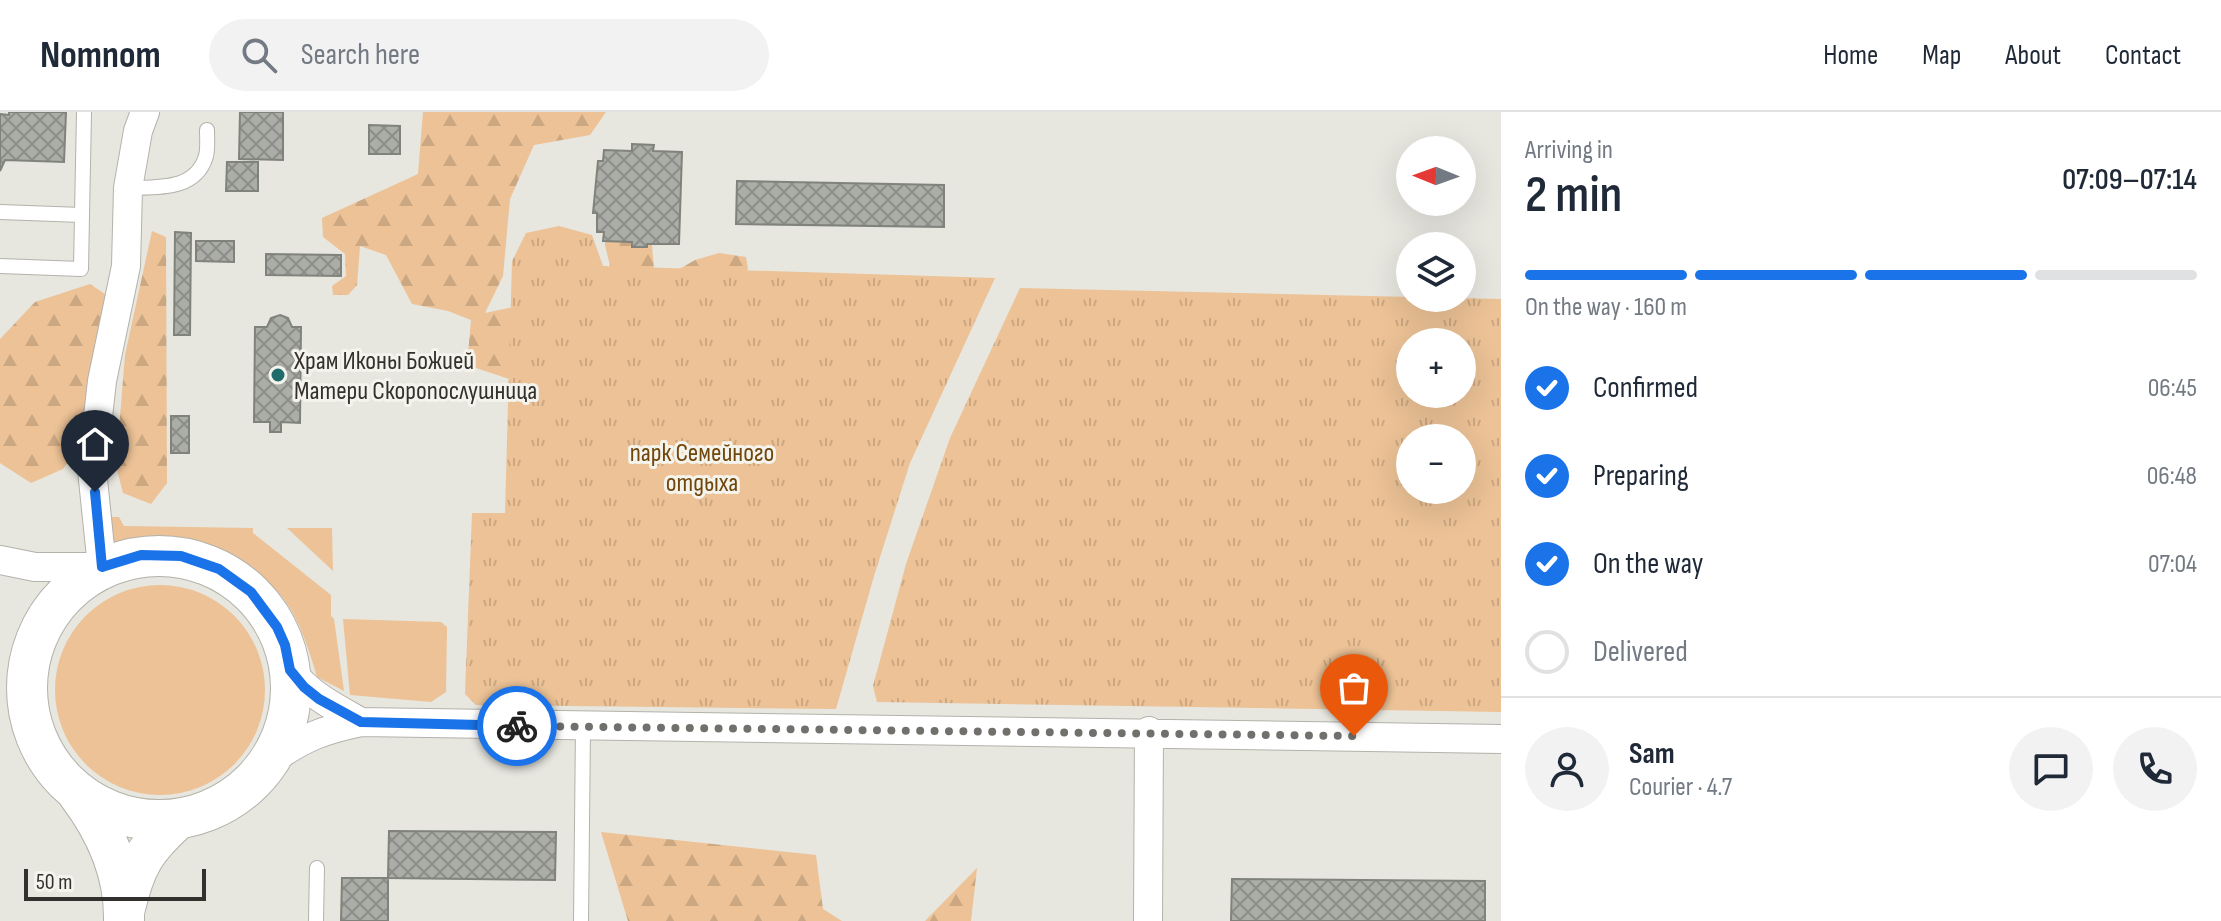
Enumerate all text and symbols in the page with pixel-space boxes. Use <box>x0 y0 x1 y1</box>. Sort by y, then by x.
search box <box>209 19 769 91</box>
text: Nomnom <box>40 33 161 78</box>
icon: search <box>237 33 281 77</box>
text: Search here <box>301 37 420 73</box>
text: Home <box>1823 39 1878 72</box>
text: Map <box>1922 39 1961 72</box>
text: About <box>2005 39 2061 72</box>
text: Contact <box>2105 39 2181 72</box>
text: Arriving in <box>1525 135 1613 166</box>
north arrow <box>1396 136 1476 216</box>
map controls <box>1396 136 1476 504</box>
text: 07:09–07:14 <box>2062 162 2197 198</box>
text: 2 min <box>1525 164 1622 227</box>
button: layers <box>1396 232 1476 312</box>
text: On the way · 160 m <box>1525 292 1687 323</box>
button: + <box>1396 328 1476 408</box>
place label: Храм Иконы Божией Матери Скоропослушница <box>293 346 537 407</box>
marker: Храм Иконы Божией Матери Скоропослушница <box>269 366 287 384</box>
icon: check <box>1525 366 1569 410</box>
text: Confirmed <box>1593 370 1698 406</box>
text: 06:45 <box>2148 373 2197 404</box>
pin <box>61 410 129 492</box>
icon: home <box>73 422 117 466</box>
button: − <box>1396 424 1476 504</box>
park label: парк Семейного отдыха <box>630 438 774 499</box>
icon: check <box>1525 454 1569 498</box>
text: Preparing <box>1593 458 1689 494</box>
text: 06:48 <box>2147 461 2197 492</box>
icon: check <box>1525 542 1569 586</box>
text: On the way <box>1593 546 1703 582</box>
text: 07:04 <box>2148 549 2197 580</box>
text: Delivered <box>1593 634 1688 670</box>
pin <box>1320 654 1388 736</box>
icon: bag <box>1332 666 1376 710</box>
courier <box>477 686 557 766</box>
icon: bike <box>495 704 539 748</box>
button: person <box>1525 727 1609 811</box>
button: chat <box>2009 727 2093 811</box>
button: phone <box>2113 727 2197 811</box>
text: Sam <box>1629 736 1675 772</box>
text: Courier · 4.7 <box>1629 772 1732 803</box>
scale bar <box>24 865 206 901</box>
text: 50 m <box>36 869 72 896</box>

